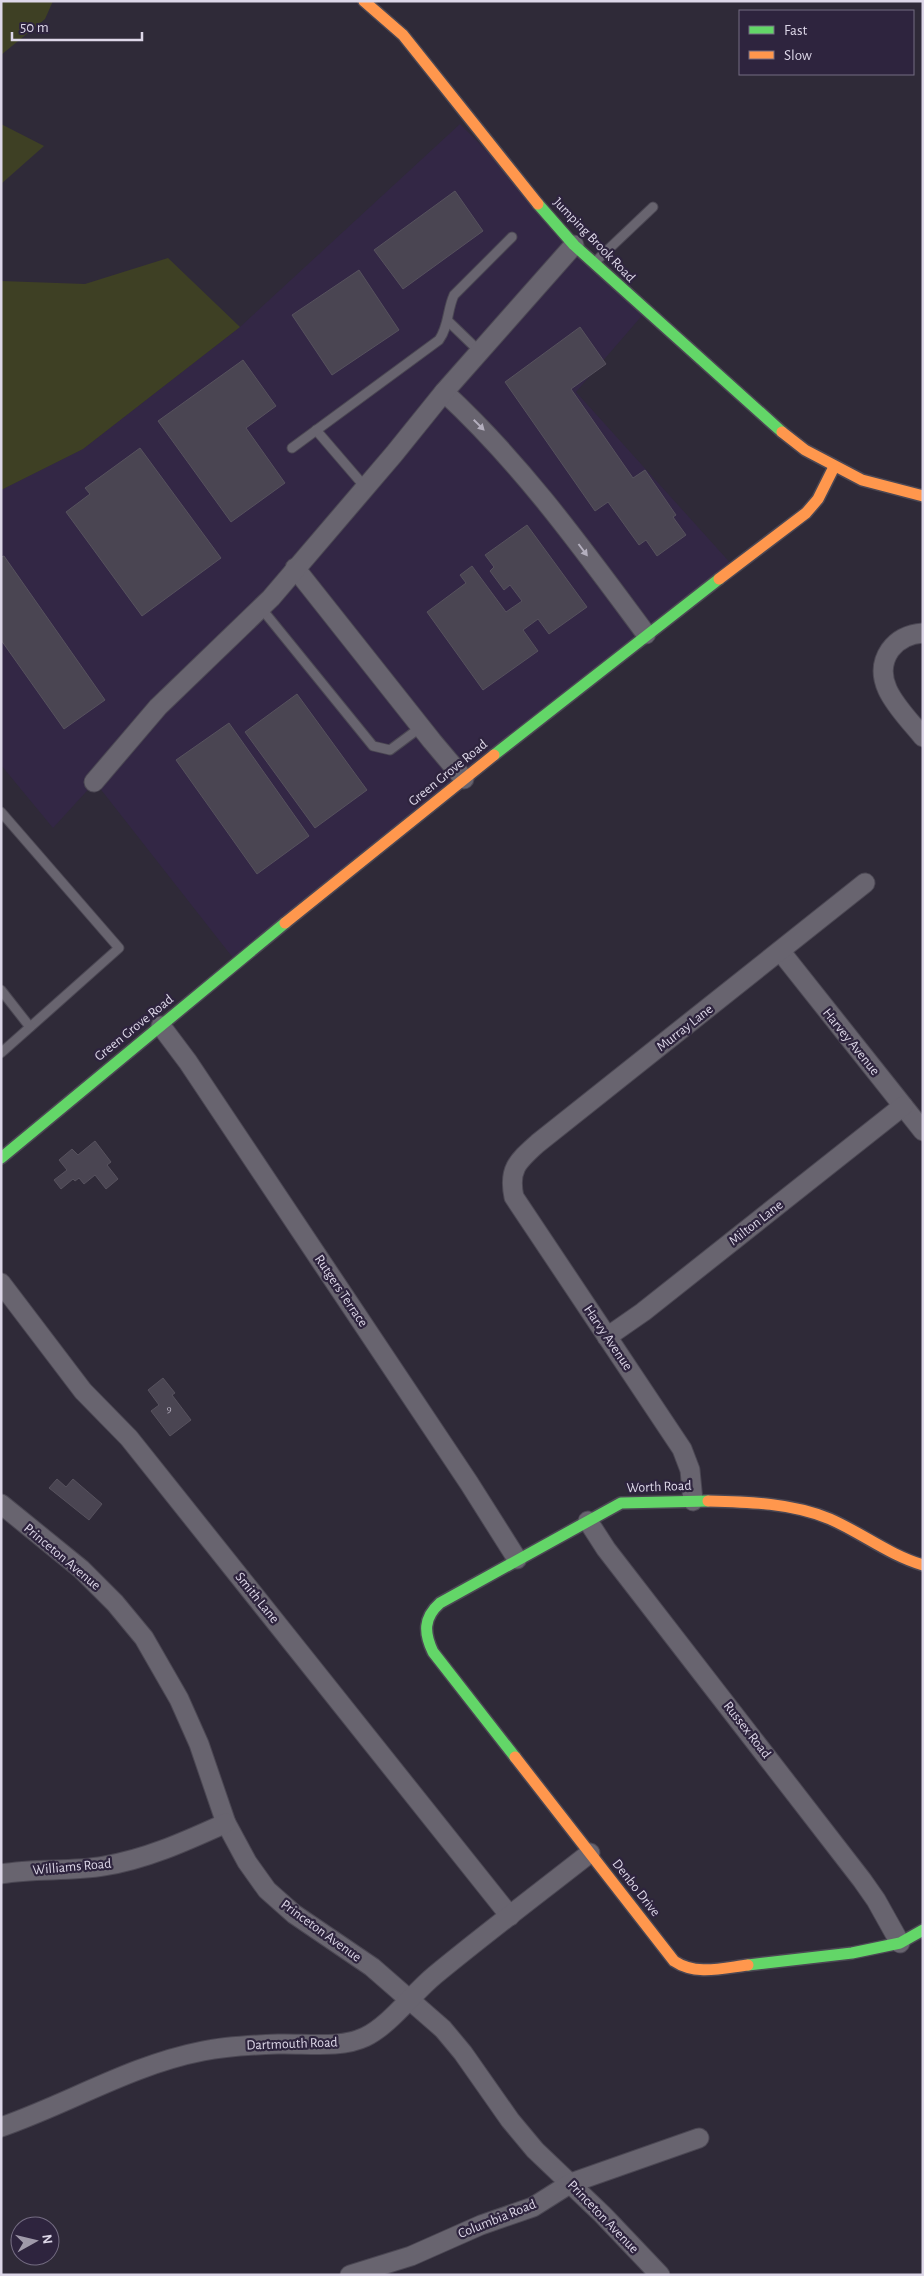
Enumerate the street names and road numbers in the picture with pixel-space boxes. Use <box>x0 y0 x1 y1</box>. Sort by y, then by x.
street label: Jumping Brook Road <box>550 195 638 285</box>
street label: Green Grove Road <box>406 737 490 809</box>
street label: Green Grove Road <box>92 992 176 1064</box>
street label: Murray Lane <box>654 1002 716 1054</box>
street label: Harvey Avenue <box>820 1006 882 1078</box>
street label: Milton Lane <box>726 1198 786 1248</box>
street label: Rutgers Terrace <box>312 1252 370 1330</box>
street label: Harvy Avenue <box>581 1303 635 1373</box>
street label: Worth Road <box>626 1479 692 1495</box>
street label: Princeton Avenue <box>21 1521 103 1593</box>
street label: Smith Lane <box>232 1570 282 1626</box>
street label: Russex Road <box>721 1699 773 1761</box>
street label: Williams Road <box>32 1857 112 1877</box>
street label: Denbo Drive <box>609 1857 663 1919</box>
street label: Princeton Avenue <box>278 1897 364 1965</box>
street label: Dartmouth Road <box>246 2035 338 2053</box>
street label: Princeton Avenue <box>565 2178 641 2256</box>
street label: Columbia Road <box>456 2197 538 2241</box>

